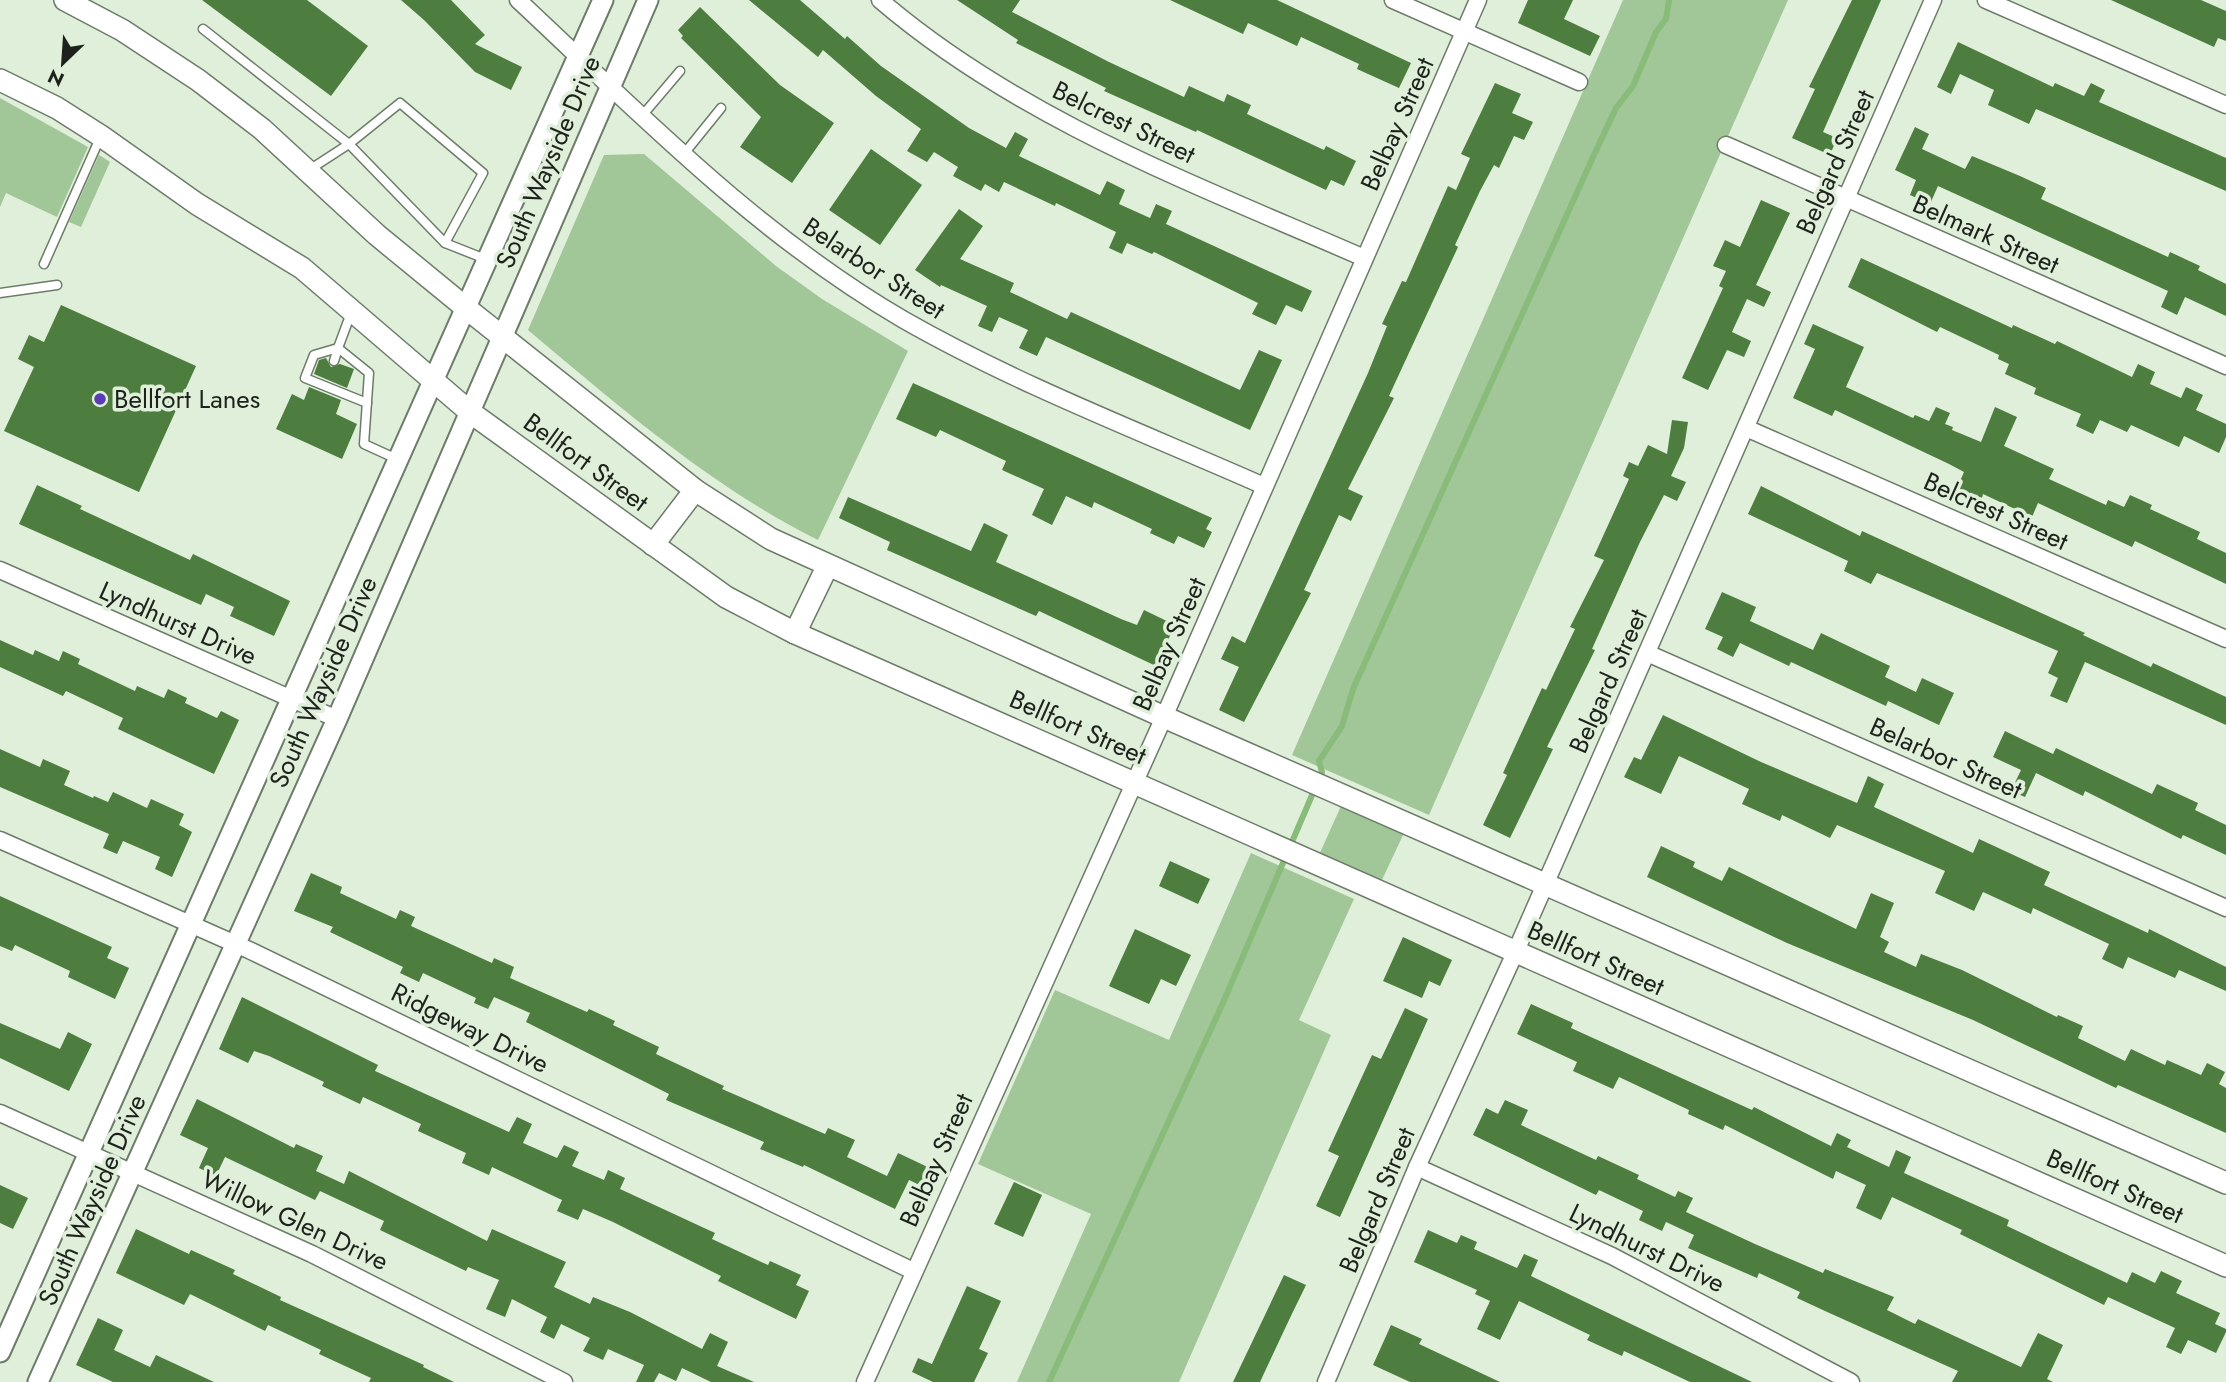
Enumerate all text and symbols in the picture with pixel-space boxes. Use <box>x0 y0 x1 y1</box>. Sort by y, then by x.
north arrow <box>28 28 98 98</box>
street label: South Wayside Drive <box>486 50 610 274</box>
street label: Belbay Street <box>1351 51 1444 197</box>
text: N <box>43 63 69 93</box>
street label: Belcrest Street <box>1046 71 1203 173</box>
street label: Belgard Street <box>1786 83 1884 240</box>
street label: Belmark Street <box>1907 185 2066 284</box>
street label: Belarbor Street <box>795 208 953 329</box>
place label: Bellfort Lanes <box>114 380 260 418</box>
marker: Bellfort Lanes <box>92 391 108 407</box>
street label: Bellfort Street <box>516 404 657 521</box>
street label: Belcrest Street <box>1918 462 2075 560</box>
street label: South Wayside Drive <box>259 570 387 794</box>
street label: Lyndhurst Drive <box>93 571 263 675</box>
street label: Belbay Street <box>1123 571 1216 717</box>
street label: Belgard Street <box>1559 602 1657 759</box>
street label: Bellfort Street <box>1003 680 1153 774</box>
street label: Belarbor Street <box>1864 707 2029 809</box>
street label: Bellfort Street <box>1521 911 1671 1005</box>
street label: Ridgeway Drive <box>385 973 555 1083</box>
street label: Belbay Street <box>890 1087 983 1233</box>
street label: South Wayside Drive <box>28 1088 156 1312</box>
street label: Belgard Street <box>1329 1121 1425 1279</box>
street label: Bellfort Street <box>2040 1139 2190 1233</box>
street label: Willow Glen Drive <box>195 1160 395 1280</box>
street label: Lyndhurst Drive <box>1563 1194 1731 1302</box>

